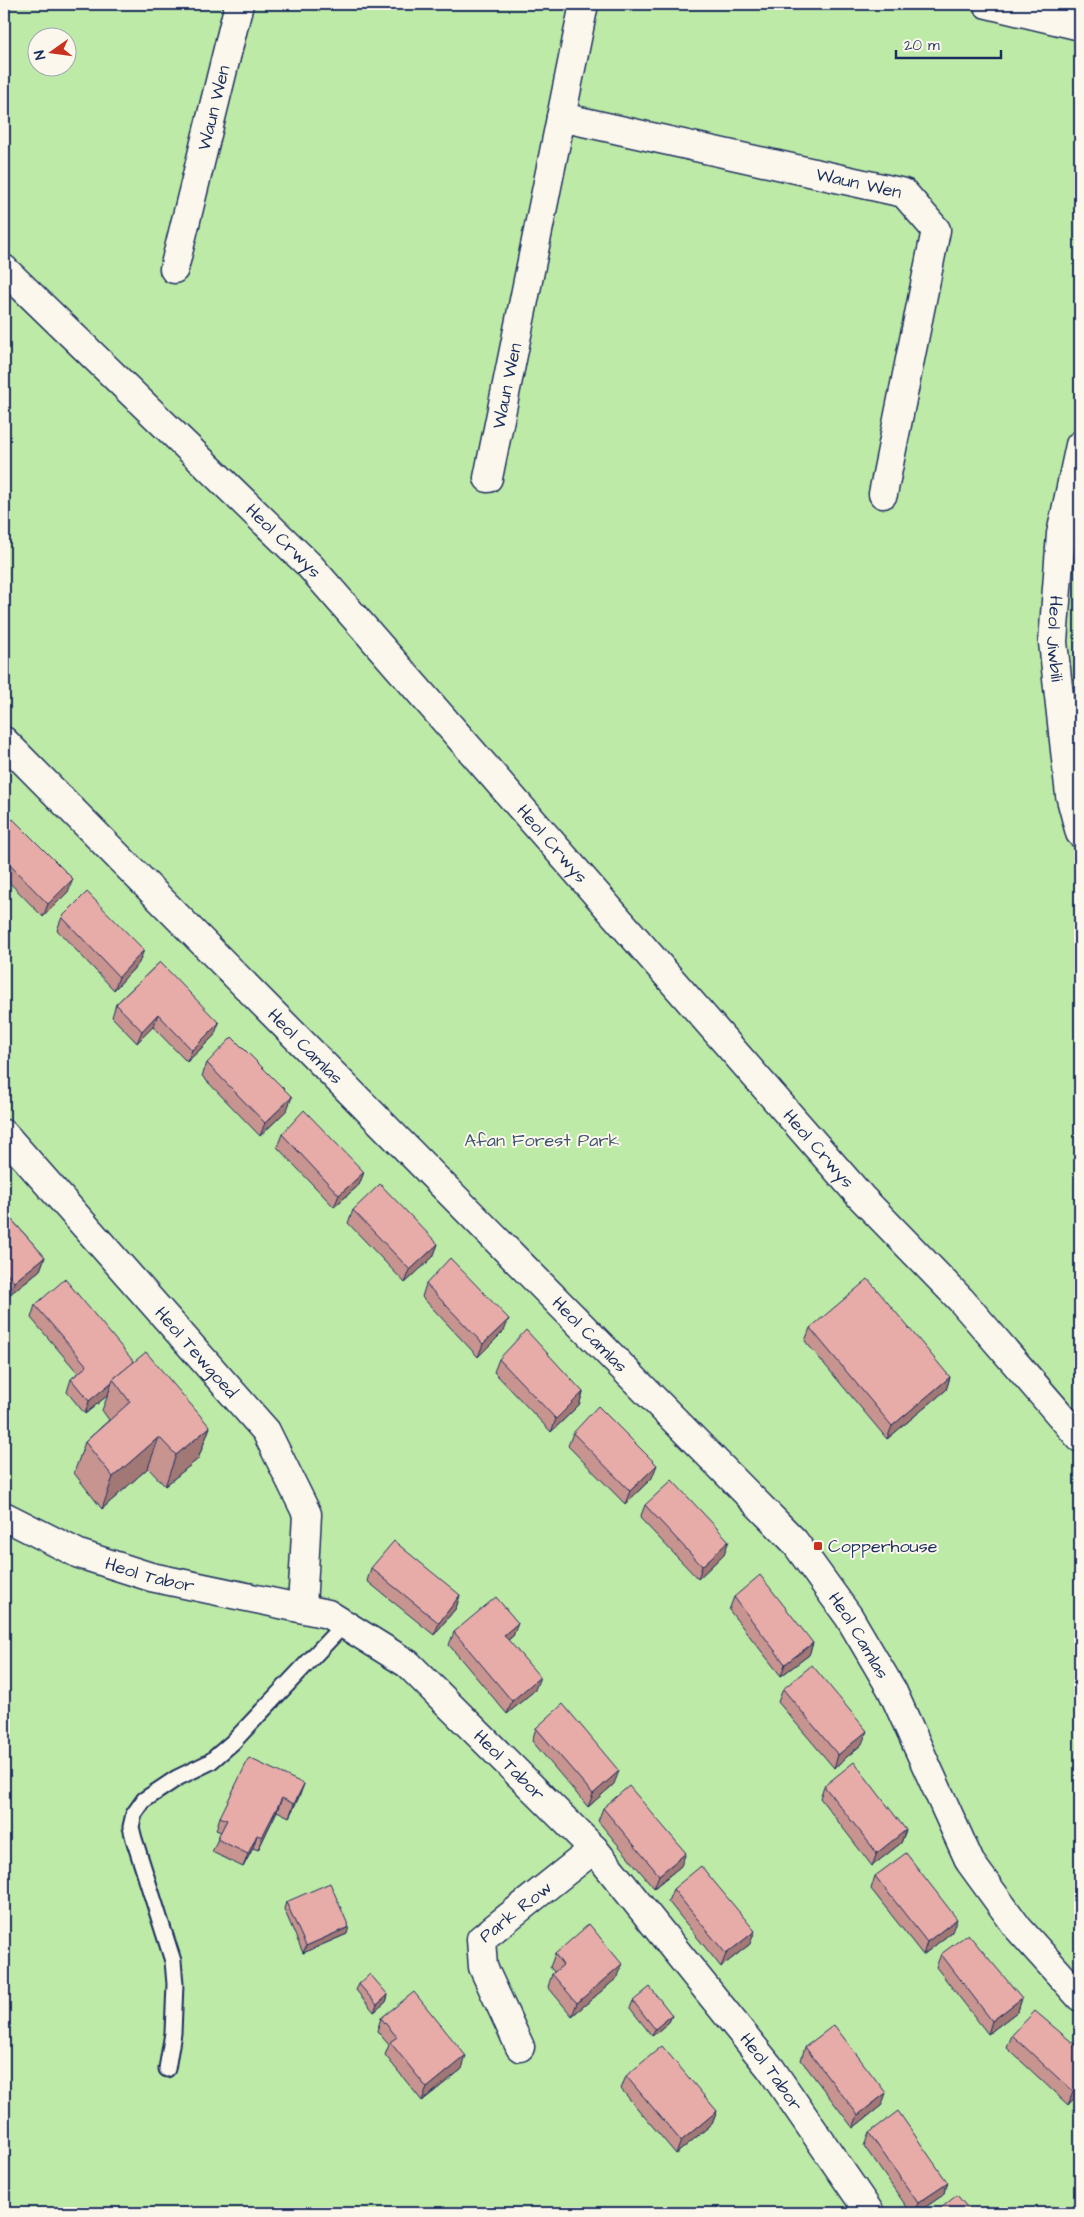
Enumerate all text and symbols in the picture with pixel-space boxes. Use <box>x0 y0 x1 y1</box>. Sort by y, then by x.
north arrow <box>28 28 78 78</box>
scale bar <box>896 28 1002 60</box>
text: 20 m <box>904 35 940 56</box>
text: N <box>30 48 51 62</box>
street label: Waun Wen <box>191 62 236 153</box>
street label: Waun Wen <box>814 161 904 205</box>
street label: Waun Wen <box>486 341 528 431</box>
street label: Heol Crwys <box>240 498 327 583</box>
street label: Heol Jiwbili <box>1040 595 1070 683</box>
street label: Heol Crwys <box>511 799 594 888</box>
street label: Heol Camlas <box>262 1003 349 1090</box>
street label: Heol Crwys <box>777 1104 860 1193</box>
park label: Afan Forest Park <box>465 1128 620 1153</box>
street label: Heol Camlas <box>547 1291 633 1378</box>
street label: Heol Tewgoed <box>149 1301 244 1404</box>
place label: Copperhouse <box>828 1534 938 1559</box>
marker: Copperhouse <box>812 1540 824 1552</box>
street label: Heol Tabor <box>102 1551 197 1598</box>
street label: Heol Camlas <box>822 1587 895 1683</box>
street label: Heol Tabor <box>468 1724 551 1806</box>
street label: Park Row <box>474 1875 557 1948</box>
street label: Heol Tabor <box>734 2027 809 2116</box>

